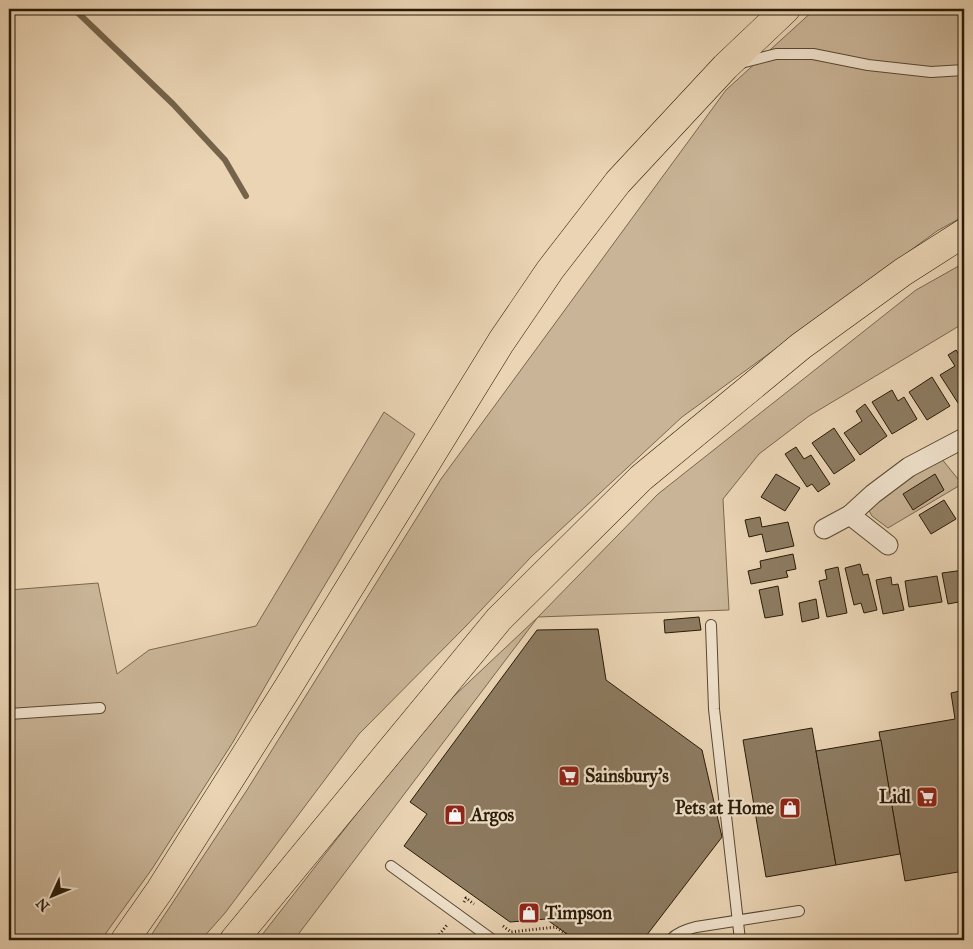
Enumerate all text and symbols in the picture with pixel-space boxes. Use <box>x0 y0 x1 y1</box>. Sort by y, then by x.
supermarket icon: Sainsbury's <box>557 764 581 788</box>
place label: Sainsbury's <box>585 765 669 788</box>
supermarket icon: Lidl <box>915 785 939 809</box>
place label: Lidl <box>879 786 912 808</box>
shop icon: Pets at Home <box>778 796 802 820</box>
place label: Pets at Home <box>675 797 774 819</box>
shop icon: Argos <box>443 803 467 827</box>
place label: Argos <box>470 804 514 827</box>
north arrow <box>28 872 78 922</box>
text: N <box>33 894 53 915</box>
shop icon: Timpson <box>517 901 541 925</box>
place label: Timpson <box>544 902 612 925</box>

